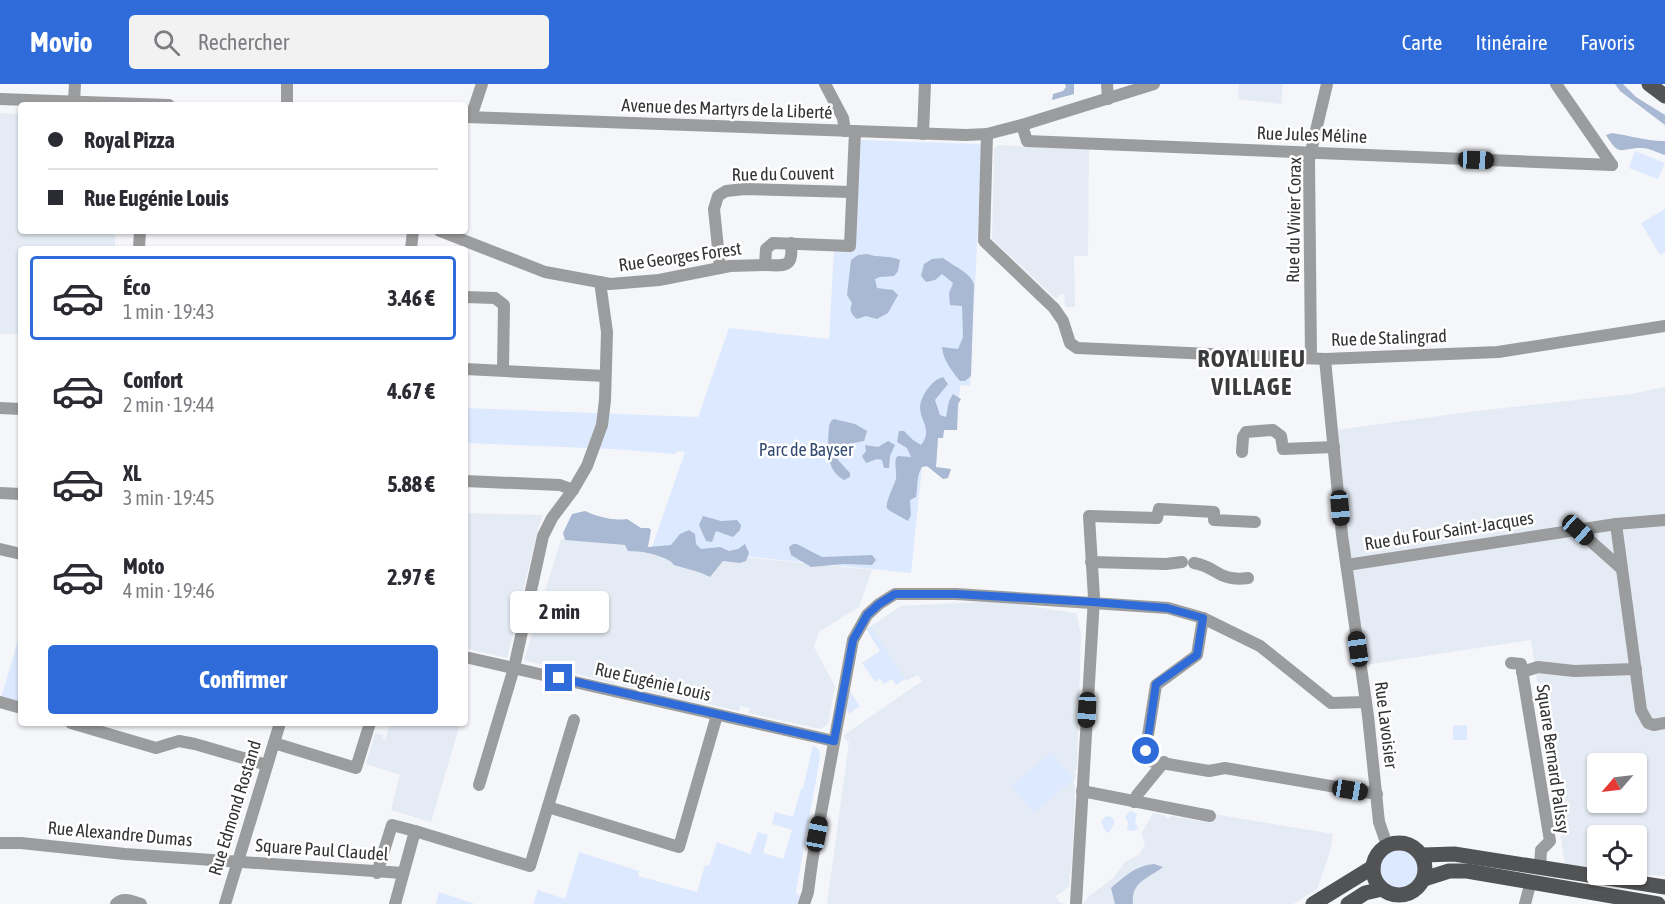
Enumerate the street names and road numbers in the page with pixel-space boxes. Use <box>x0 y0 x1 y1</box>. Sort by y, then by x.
street label: Avenue des Martyrs de la Liberté <box>621 94 833 123</box>
street label: Rue Jules Méline <box>1256 122 1368 147</box>
street label: Rue du Vivier Corax <box>1282 157 1305 283</box>
street label: Rue du Couvent <box>732 162 834 185</box>
street label: Rue Georges Forest <box>617 237 743 276</box>
street label: Rue de Stalingrad <box>1331 325 1447 350</box>
street label: Rue du Four Saint-Jacques <box>1363 507 1535 554</box>
street label: Rue Eugénie Louis <box>593 658 713 705</box>
street label: Rue Lavoisier <box>1371 680 1402 770</box>
street label: Square Bernard Palissy <box>1533 683 1574 835</box>
street label: Rue Edmond Rostand <box>204 738 265 878</box>
street label: Rue Alexandre Dumas <box>47 817 193 850</box>
street label: Square Paul Claudel <box>255 834 389 865</box>

